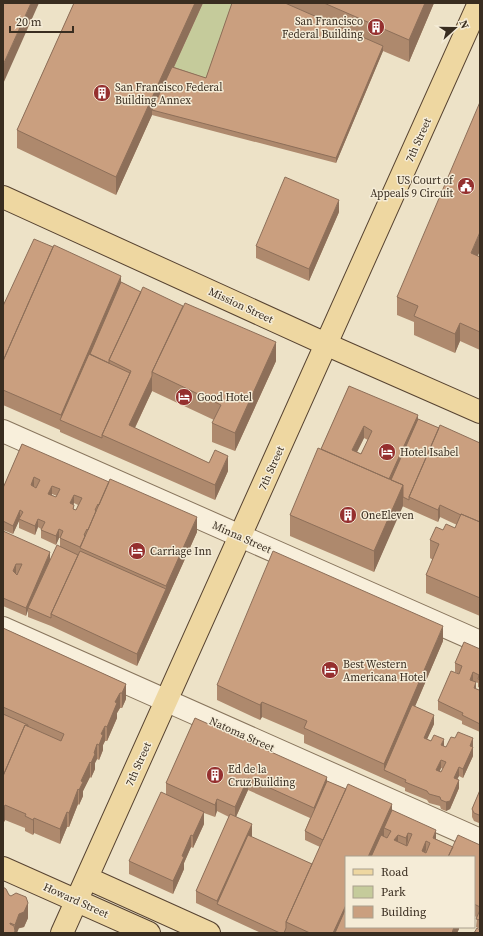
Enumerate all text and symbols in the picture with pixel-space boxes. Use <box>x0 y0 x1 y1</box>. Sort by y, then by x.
scale bar <box>10 8 73 34</box>
north arrow <box>435 8 475 48</box>
text: 20 m <box>16 14 42 30</box>
place label: San Francisco Federal Building <box>282 14 363 42</box>
building icon: San Francisco Federal Building <box>366 17 386 37</box>
text: N <box>455 18 472 31</box>
place label: San Francisco Federal Building Annex <box>115 80 222 108</box>
building icon: San Francisco Federal Building Annex <box>92 83 112 103</box>
street label: 7th Street <box>402 115 435 165</box>
place label: US Court of Appeals 9 Circuit <box>370 173 454 201</box>
public building icon: US Court of Appeals 9 Circuit <box>456 176 476 196</box>
street label: Mission Street <box>206 284 276 327</box>
hotel icon: Good Hotel <box>174 387 194 407</box>
place label: Good Hotel <box>197 390 252 405</box>
hotel icon: Hotel Isabel <box>377 442 397 462</box>
street label: 7th Street <box>255 443 288 493</box>
place label: Hotel Isabel <box>400 445 459 460</box>
building icon: OneEleven <box>338 505 358 525</box>
place label: OneEleven <box>361 508 414 523</box>
street label: Minna Street <box>210 518 274 557</box>
hotel icon: Carriage Inn <box>127 541 147 561</box>
place label: Carriage Inn <box>150 544 212 559</box>
place label: Best Western Americana Hotel <box>343 657 426 685</box>
hotel icon: Best Western Americana Hotel <box>320 660 340 680</box>
street label: Natoma Street <box>207 713 277 756</box>
street label: 7th Street <box>122 739 155 789</box>
place label: Ed de la Cruz Building <box>228 762 295 790</box>
building icon: Ed de la Cruz Building <box>205 765 225 785</box>
legend <box>345 856 475 928</box>
text: Road <box>381 864 408 880</box>
street label: Howard Street <box>41 879 111 922</box>
text: Park <box>381 884 406 900</box>
text: Building <box>381 904 426 920</box>

